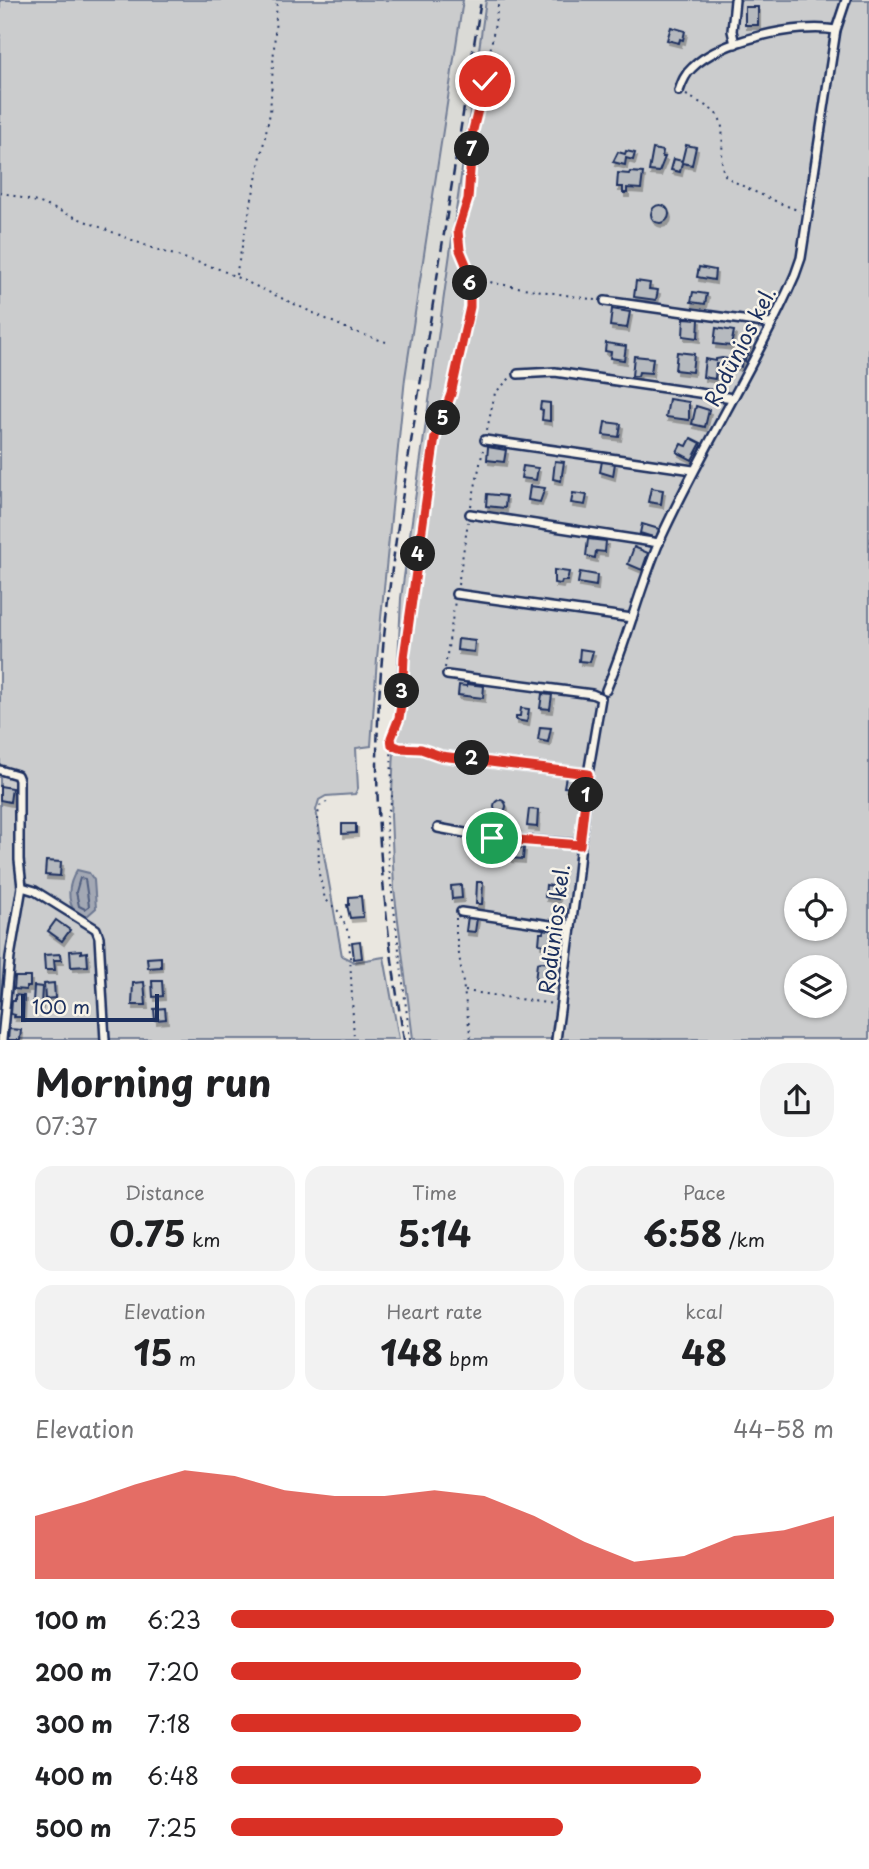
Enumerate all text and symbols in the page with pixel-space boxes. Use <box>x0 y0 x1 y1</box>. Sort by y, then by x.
pin <box>455 51 515 111</box>
icon: check <box>466 62 504 100</box>
pin: 7 <box>454 132 490 166</box>
text: 7 <box>466 134 477 162</box>
pin: 6 <box>452 266 488 300</box>
text: 6 <box>463 268 476 296</box>
street label: Rodūnios kel. <box>695 280 783 412</box>
pin: 5 <box>426 400 460 436</box>
text: 5 <box>436 403 449 431</box>
pin: 4 <box>400 536 436 572</box>
text: 4 <box>411 539 424 567</box>
pin: 3 <box>384 674 420 708</box>
text: 3 <box>395 676 408 704</box>
pin: 2 <box>454 740 490 776</box>
text: 2 <box>465 743 478 771</box>
pin: 1 <box>568 778 604 812</box>
text: 1 <box>581 780 590 808</box>
pin <box>462 808 522 868</box>
icon: arrive <box>473 819 511 857</box>
street label: Rodūnios kel. <box>529 862 577 996</box>
map controls <box>784 878 847 1018</box>
button: locate <box>784 878 847 941</box>
button: layers <box>784 955 847 1018</box>
scale bar <box>21 990 159 1022</box>
text: 100 m <box>32 992 90 1020</box>
text: Morning run <box>35 1053 271 1110</box>
button: share <box>760 1063 834 1137</box>
text: 07:37 <box>35 1108 98 1143</box>
text: Distance <box>125 1178 205 1206</box>
text: Time <box>412 1178 457 1206</box>
text: Pace <box>683 1178 726 1206</box>
text: 0.75 <box>109 1206 186 1259</box>
text: 5:14 <box>398 1206 471 1259</box>
text: 6:58 <box>643 1206 722 1259</box>
text: km <box>186 1225 221 1253</box>
text: /km <box>722 1225 765 1253</box>
text: Elevation <box>124 1297 206 1325</box>
text: Heart rate <box>387 1297 482 1325</box>
text: kcal <box>685 1297 723 1325</box>
text: 15 <box>134 1325 173 1378</box>
text: 148 <box>380 1325 443 1378</box>
text: 48 <box>681 1325 727 1378</box>
text: m <box>173 1344 196 1372</box>
text: bpm <box>443 1344 489 1372</box>
text: Elevation <box>35 1411 134 1446</box>
text: 44–58 m <box>733 1411 834 1446</box>
text: 100 m <box>35 1602 107 1637</box>
text: 6:23 <box>147 1602 201 1637</box>
text: 200 m <box>35 1654 112 1689</box>
text: 7:20 <box>147 1654 199 1689</box>
text: 300 m <box>35 1706 113 1741</box>
text: 7:18 <box>147 1706 191 1741</box>
text: 400 m <box>35 1758 113 1793</box>
text: 6:48 <box>147 1758 199 1793</box>
text: 500 m <box>35 1810 112 1845</box>
text: 7:25 <box>147 1810 197 1845</box>

